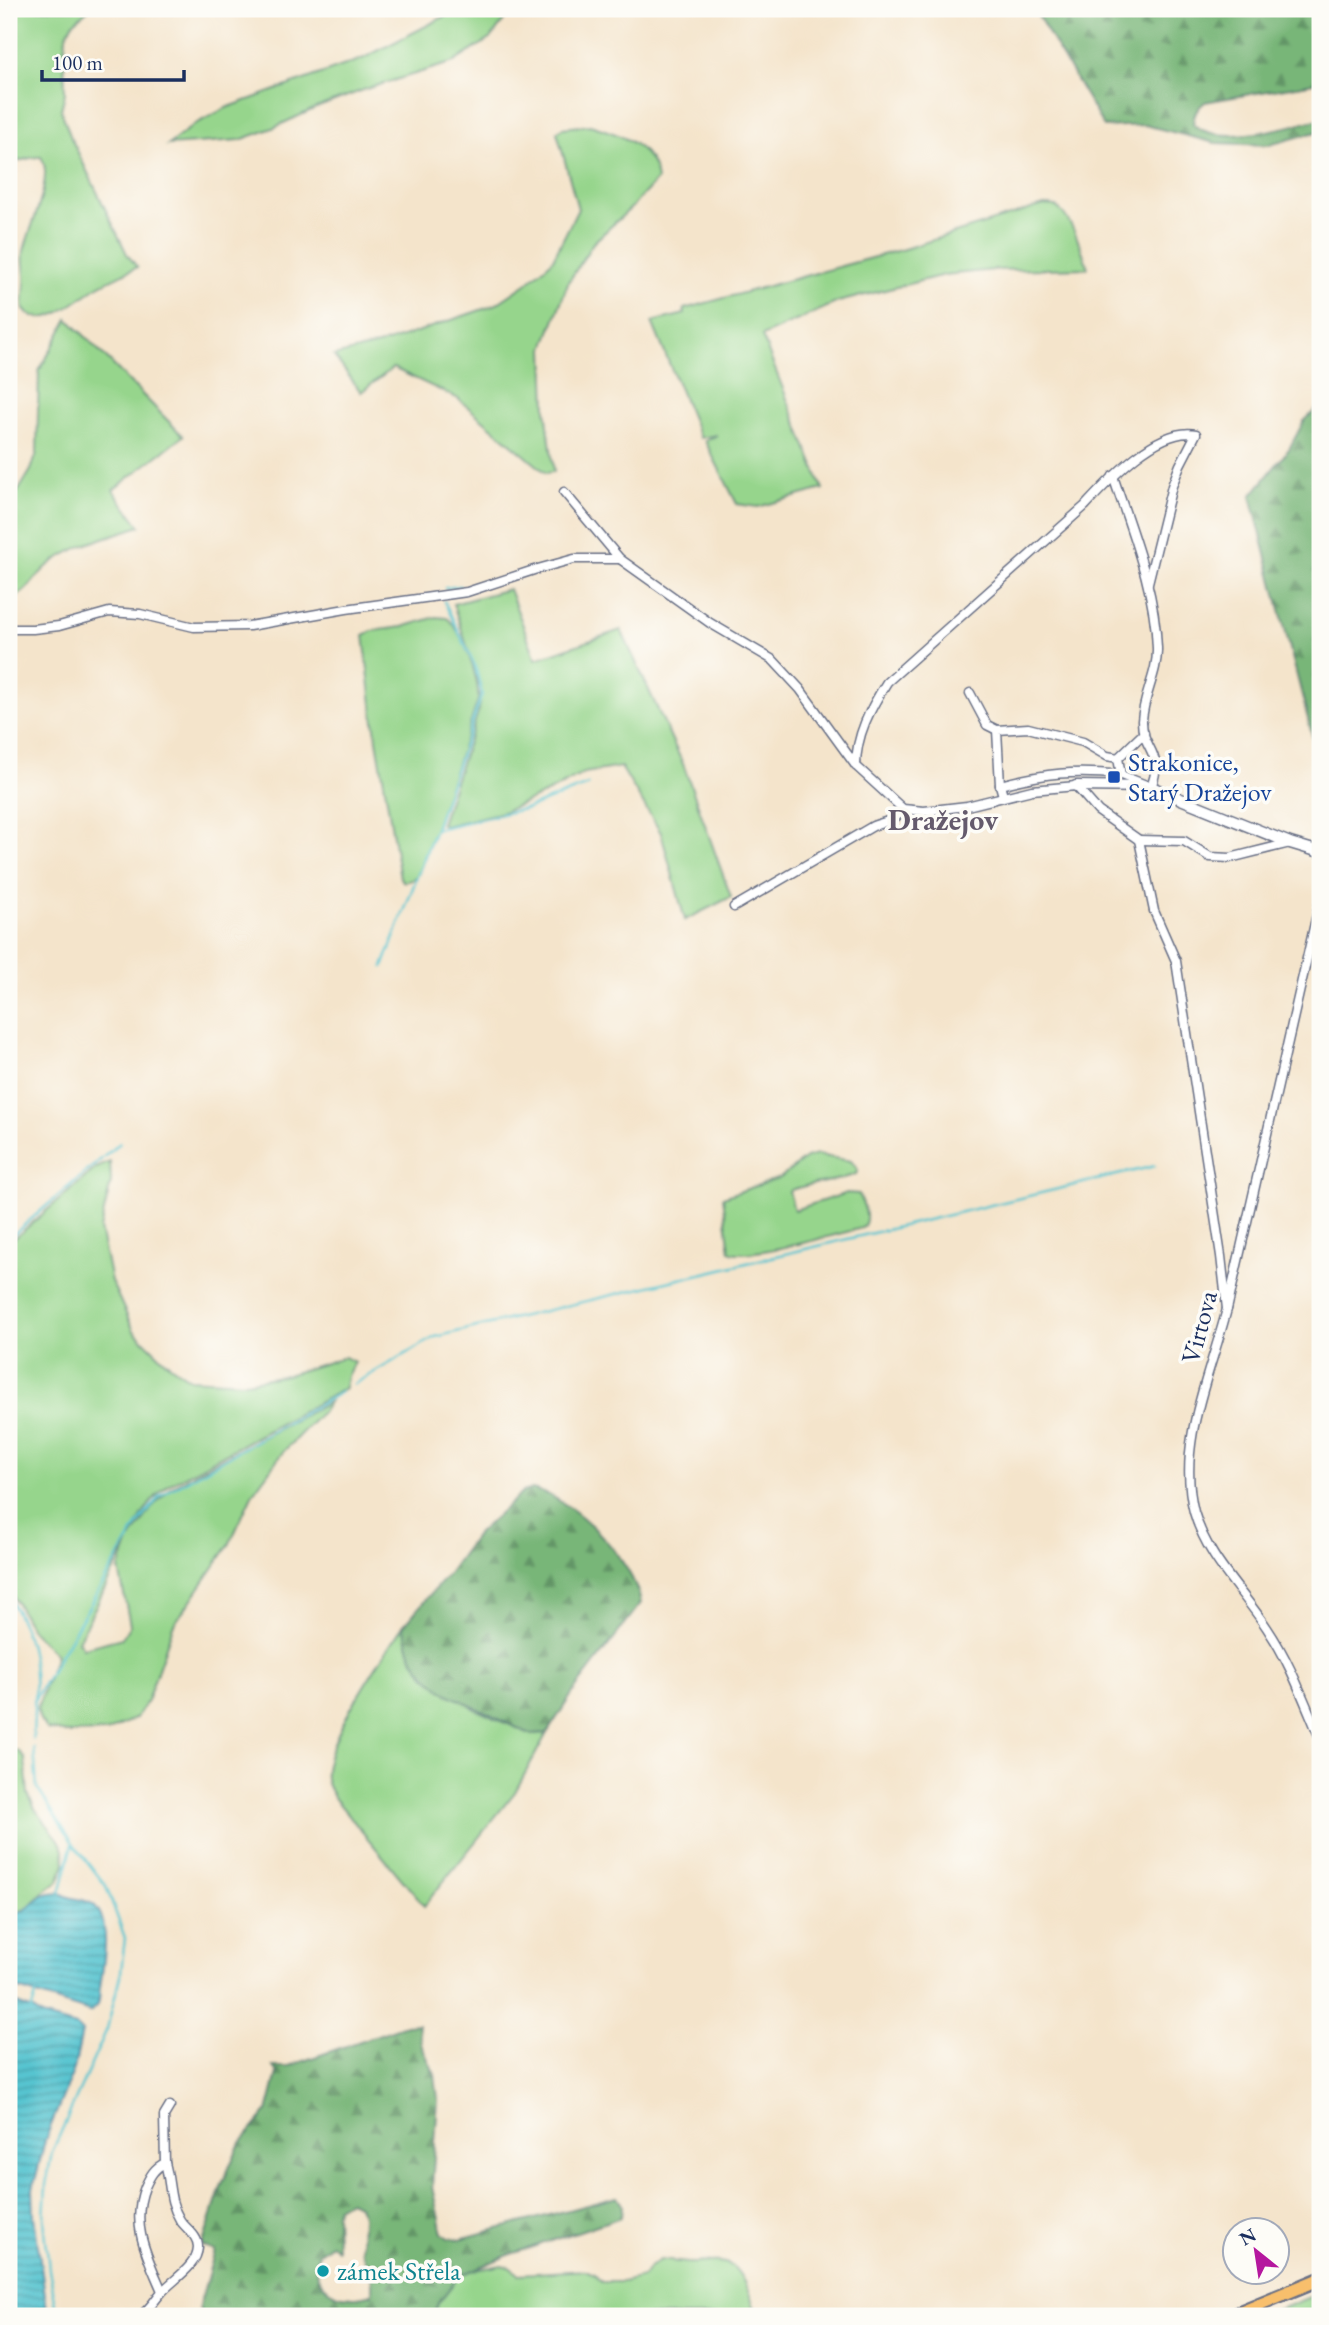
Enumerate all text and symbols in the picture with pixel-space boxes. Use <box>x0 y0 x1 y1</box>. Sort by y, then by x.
scale bar <box>42 38 184 82</box>
text: 100 m <box>52 49 103 76</box>
place label: Strakonice, Starý Dražejov <box>1128 745 1272 809</box>
marker: Strakonice, Starý Dražejov <box>1106 769 1122 785</box>
district label: Dražejov <box>888 800 999 839</box>
street label: Virtova <box>1173 1286 1225 1367</box>
north arrow <box>1220 2216 1290 2286</box>
text: N <box>1235 2222 1261 2251</box>
place label: zámek Střela <box>337 2254 461 2288</box>
marker: zámek Střela <box>315 2263 331 2279</box>

